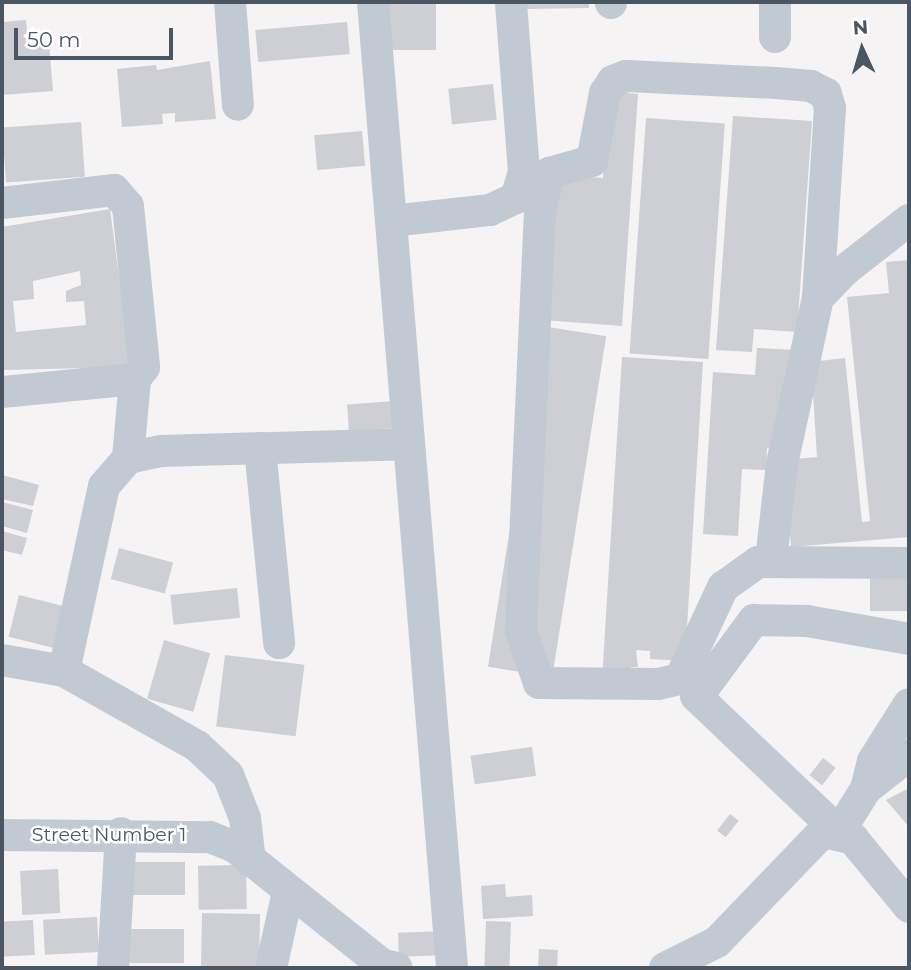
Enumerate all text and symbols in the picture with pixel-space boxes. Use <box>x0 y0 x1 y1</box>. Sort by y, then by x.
scale bar <box>18 14 177 58</box>
north arrow <box>827 14 897 84</box>
text: N <box>852 16 869 40</box>
text: 50 m <box>27 27 81 52</box>
street label: Street Number 1 <box>32 824 186 846</box>

